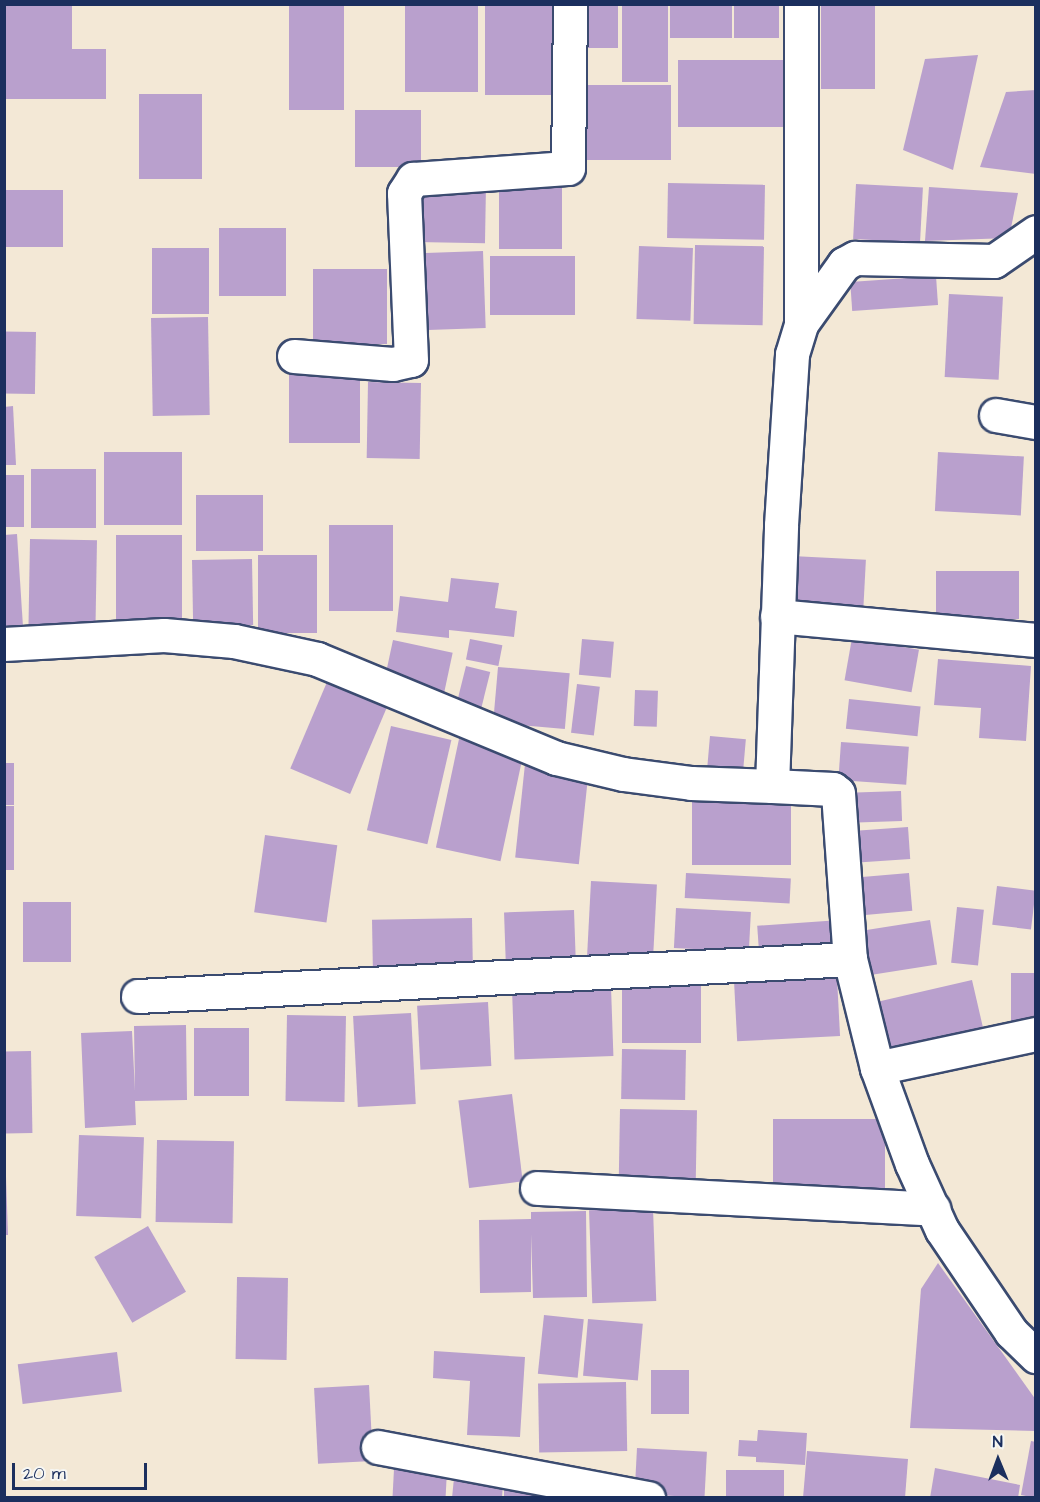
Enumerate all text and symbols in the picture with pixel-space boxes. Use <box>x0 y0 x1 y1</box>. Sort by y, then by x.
north arrow <box>968 1430 1028 1490</box>
text: N <box>992 1431 1003 1453</box>
scale bar <box>15 1451 150 1489</box>
text: 20 m <box>23 1461 66 1486</box>

